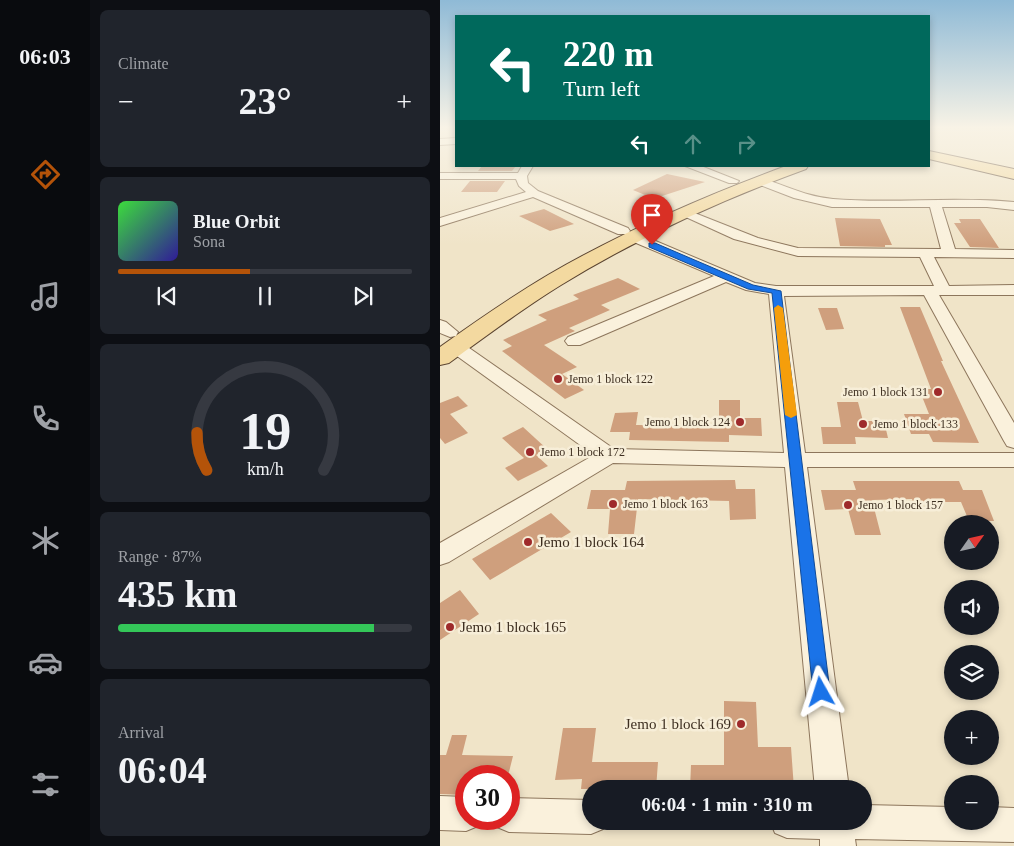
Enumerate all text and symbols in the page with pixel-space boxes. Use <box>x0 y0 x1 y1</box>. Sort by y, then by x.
icon: left <box>480 35 545 100</box>
text: 220 m <box>563 35 653 74</box>
text: 06:03 <box>19 44 71 69</box>
text: Climate <box>118 55 169 72</box>
text: Turn left <box>563 76 640 101</box>
text: 23° <box>238 80 292 122</box>
text: − <box>118 86 134 117</box>
text: + <box>396 86 412 117</box>
icon: left <box>626 130 654 158</box>
icon: ahead <box>679 130 707 158</box>
icon: right <box>732 130 760 158</box>
icon: directions <box>28 157 63 192</box>
pin <box>631 194 673 245</box>
icon: arrive <box>638 201 666 229</box>
text: Blue Orbit <box>193 211 280 232</box>
text: Sona <box>193 233 225 250</box>
icon: music <box>28 279 63 314</box>
icon: previous <box>153 282 181 310</box>
icon: pause <box>251 282 279 310</box>
icon: next <box>349 282 377 310</box>
place label: Jemo 1 block 122 <box>568 372 653 386</box>
marker: Jemo 1 block 122 <box>552 373 564 385</box>
place label: Jemo 1 block 131 <box>843 385 928 399</box>
marker: Jemo 1 block 131 <box>932 386 944 398</box>
icon: phone <box>28 401 63 436</box>
text: 19 <box>239 403 291 460</box>
place label: Jemo 1 block 124 <box>645 415 730 429</box>
marker: Jemo 1 block 124 <box>734 416 746 428</box>
place label: Jemo 1 block 133 <box>873 417 958 431</box>
marker: Jemo 1 block 133 <box>857 418 869 430</box>
place label: Jemo 1 block 172 <box>540 445 625 459</box>
marker: Jemo 1 block 172 <box>524 446 536 458</box>
text: km/h <box>247 459 283 479</box>
place label: Jemo 1 block 163 <box>623 497 708 511</box>
marker: Jemo 1 block 163 <box>607 498 619 510</box>
place label: Jemo 1 block 157 <box>858 498 943 512</box>
marker: Jemo 1 block 157 <box>842 499 854 511</box>
north arrow <box>944 515 999 570</box>
map controls <box>944 515 999 830</box>
icon: climate <box>28 523 63 558</box>
place label: Jemo 1 block 164 <box>538 534 645 550</box>
marker: Jemo 1 block 164 <box>522 536 534 548</box>
text: Range · 87% <box>118 548 202 565</box>
text: 435 km <box>118 573 237 615</box>
button: sound <box>944 580 999 635</box>
place label: Jemo 1 block 165 <box>460 619 566 635</box>
marker: Jemo 1 block 165 <box>444 621 456 633</box>
icon: car <box>28 645 63 680</box>
button: layers <box>944 645 999 700</box>
position arrow <box>794 665 846 717</box>
button: + <box>944 710 999 765</box>
place label: Jemo 1 block 169 <box>625 716 731 732</box>
marker: Jemo 1 block 169 <box>735 718 747 730</box>
text: Arrival <box>118 724 164 741</box>
text: 06:04 <box>118 749 207 791</box>
speed limit sign: 30 <box>455 765 520 830</box>
icon: filters <box>28 767 63 802</box>
button: − <box>944 775 999 830</box>
text: 06:04 · 1 min · 310 m <box>642 794 813 815</box>

